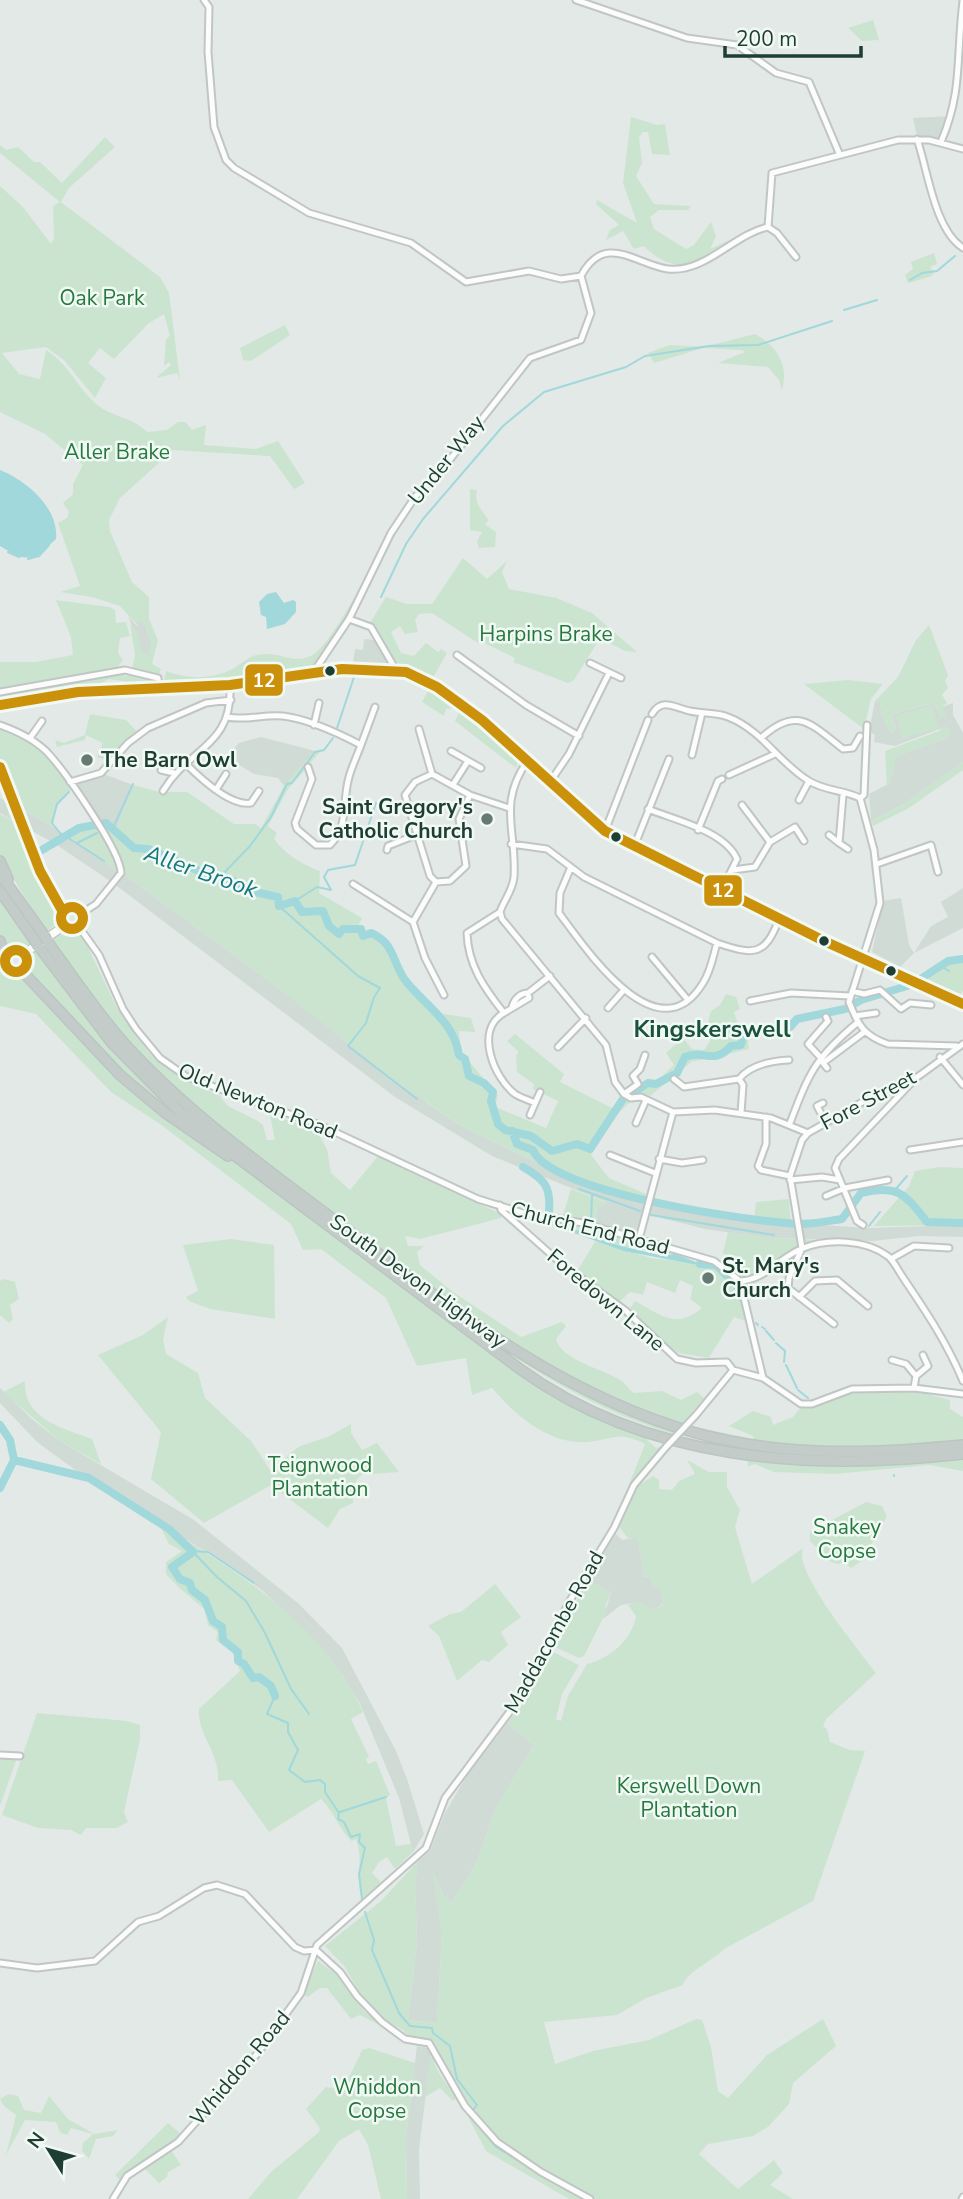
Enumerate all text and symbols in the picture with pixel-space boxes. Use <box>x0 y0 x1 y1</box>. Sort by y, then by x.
scale bar <box>725 14 862 58</box>
text: 200 m <box>736 25 797 53</box>
park label: Oak Park <box>59 284 145 312</box>
street label: Under Way <box>401 409 491 510</box>
park label: Aller Brake <box>64 438 170 466</box>
park label: Harpins Brake <box>479 620 613 648</box>
line badge: 12 <box>244 663 284 697</box>
unlabelled marker <box>323 664 337 678</box>
text: 12 <box>253 668 275 694</box>
place label: The Barn Owl <box>101 746 237 774</box>
marker: The Barn Owl <box>79 752 95 768</box>
place label: Saint Gregory's Catholic Church <box>319 793 473 845</box>
marker: Saint Gregory's Catholic Church <box>479 811 495 827</box>
unlabelled marker <box>609 830 623 844</box>
water label: Aller Brook <box>139 837 262 905</box>
line badge: 12 <box>703 874 743 907</box>
text: 12 <box>712 878 734 904</box>
unlabelled marker <box>817 934 831 948</box>
unlabelled marker <box>884 964 898 978</box>
district label: Kingskerswell <box>633 1013 791 1045</box>
street label: Old Newton Road <box>174 1056 342 1146</box>
street label: Fore Street <box>815 1063 921 1137</box>
street label: Church End Road <box>508 1195 672 1261</box>
street label: South Devon Highway <box>324 1207 512 1355</box>
street label: Foredown Lane <box>541 1242 671 1358</box>
place label: St. Mary's Church <box>722 1252 819 1304</box>
marker: St. Mary's Church <box>700 1270 716 1286</box>
park label: Teignwood Plantation <box>268 1451 372 1503</box>
park label: Snakey Copse <box>813 1513 881 1565</box>
street label: Maddacombe Road <box>498 1546 610 1718</box>
park label: Kerswell Down Plantation <box>617 1772 761 1824</box>
street label: Whiddon Road <box>184 2005 296 2131</box>
park label: Whiddon Copse <box>333 2073 421 2125</box>
north arrow <box>14 2115 84 2185</box>
text: N <box>22 2127 51 2154</box>

